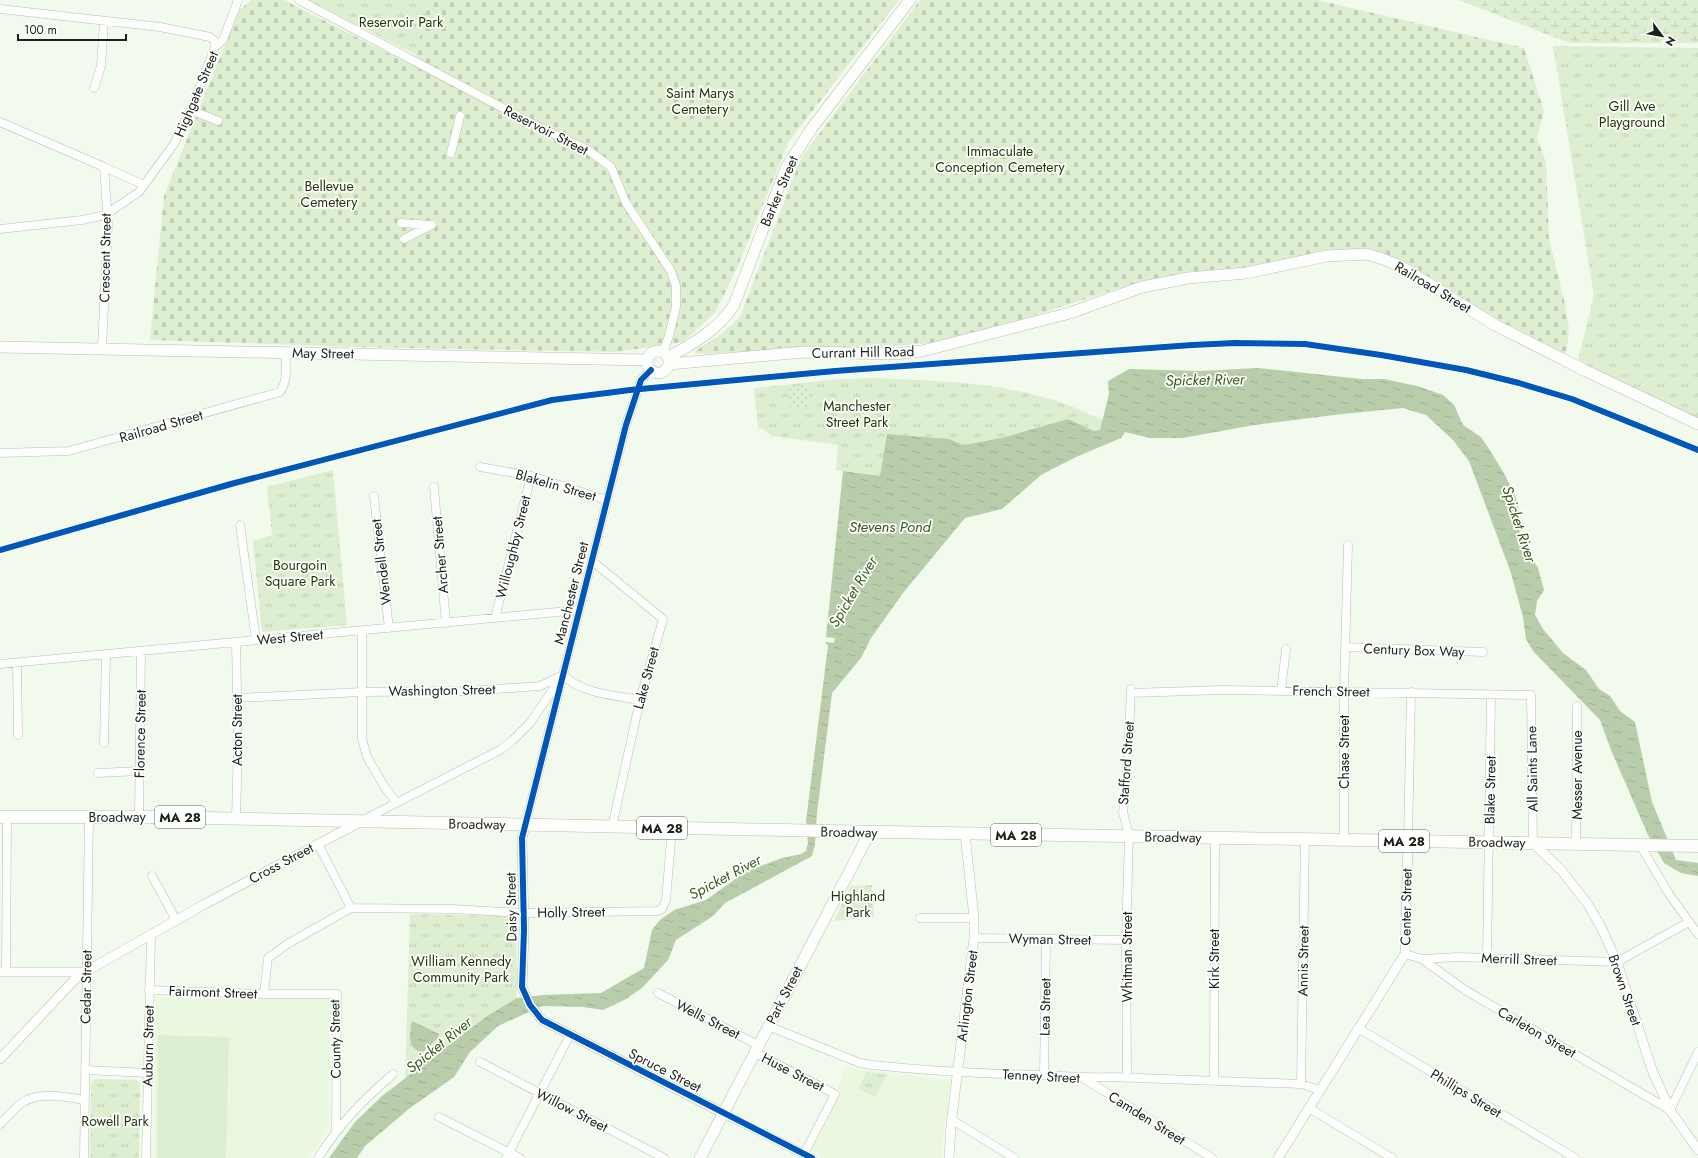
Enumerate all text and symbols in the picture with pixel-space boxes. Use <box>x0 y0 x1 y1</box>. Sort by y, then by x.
park label: Reservoir Park <box>359 12 444 32</box>
scale bar <box>18 16 126 42</box>
north arrow <box>1642 16 1682 56</box>
text: 100 m <box>24 21 57 39</box>
text: N <box>1661 33 1680 49</box>
street label: Highgate Street <box>169 47 223 140</box>
park label: Saint Marys Cemetery <box>666 83 734 119</box>
park label: Gill Ave Playground <box>1599 96 1665 132</box>
street label: Reservoir Street <box>500 100 592 160</box>
park label: Immaculate Conception Cemetery <box>935 141 1066 177</box>
street label: Barker Street <box>755 152 803 229</box>
park label: Bellevue Cemetery <box>301 176 358 212</box>
street label: Crescent Street <box>94 213 116 303</box>
street label: Railroad Street <box>1391 256 1476 318</box>
street label: Currant Hill Road <box>811 341 915 363</box>
street label: May Street <box>292 342 355 364</box>
water label: Spicket River <box>1165 368 1246 392</box>
park label: Manchester Street Park <box>823 396 891 432</box>
street label: Railroad Street <box>117 404 206 447</box>
street label: Blakelin Street <box>513 464 599 506</box>
water label: Spicket River <box>1496 483 1542 566</box>
street label: Willoughby Street <box>490 493 536 601</box>
street label: Archer Street <box>427 515 453 594</box>
water label: Stevens Pond <box>849 516 932 538</box>
street label: Wendell Street <box>366 517 396 606</box>
street label: Manchester Street <box>549 539 594 647</box>
water label: Spicket River <box>823 551 883 632</box>
park label: Bourgoin Square Park <box>265 555 336 591</box>
street label: West Street <box>256 624 325 650</box>
street label: Century Box Way <box>1363 638 1466 662</box>
street label: Lake Street <box>628 644 664 711</box>
street label: Washington Street <box>388 679 496 701</box>
street label: French Street <box>1292 680 1371 702</box>
street label: Florence Street <box>129 689 151 778</box>
street label: Acton Street <box>227 693 247 766</box>
street label: Chase Street <box>1334 714 1354 789</box>
street label: Stafford Street <box>1113 720 1139 806</box>
street label: All Saints Lane <box>1521 726 1543 812</box>
street label: Messer Avenue <box>1567 730 1587 820</box>
street label: Blake Street <box>1479 755 1501 824</box>
road number: MA 28 <box>155 806 205 828</box>
street label: Broadway <box>88 807 146 827</box>
street label: Broadway <box>448 814 507 835</box>
road number: MA 28 <box>637 817 687 839</box>
street label: Broadway <box>820 822 879 843</box>
road number: MA 28 <box>991 824 1041 846</box>
street label: Broadway <box>1144 827 1203 848</box>
road number: MA 28 <box>1379 830 1429 852</box>
street label: Broadway <box>1468 832 1527 853</box>
street label: Cross Street <box>245 837 317 888</box>
water label: Spicket River <box>685 848 766 905</box>
street label: Center Street <box>1395 868 1417 946</box>
street label: Daisy Street <box>500 872 522 942</box>
park label: Highland Park <box>831 886 885 922</box>
street label: Holly Street <box>537 901 606 923</box>
street label: Whitman Street <box>1117 911 1137 1002</box>
street label: Annis Street <box>1292 925 1314 997</box>
street label: Wyman Street <box>1009 928 1092 950</box>
street label: Kirk Street <box>1204 928 1224 989</box>
street label: Arlington Street <box>951 948 983 1043</box>
street label: Merrill Street <box>1481 948 1558 970</box>
street label: Cedar Street <box>75 949 97 1024</box>
park label: William Kennedy Community Park <box>411 951 512 987</box>
street label: Brown Street <box>1603 952 1647 1029</box>
street label: Park Street <box>761 962 807 1027</box>
street label: Lea Street <box>1034 977 1056 1036</box>
street label: Fairmont Street <box>168 980 258 1004</box>
street label: Wells Street <box>672 994 744 1044</box>
street label: County Street <box>324 999 346 1079</box>
street label: Carleton Street <box>1494 1001 1580 1063</box>
street label: Auburn Street <box>137 1004 159 1087</box>
water label: Spicket River <box>401 1011 478 1079</box>
street label: Spruce Street <box>625 1043 705 1097</box>
street label: Huse Street <box>758 1048 828 1097</box>
street label: Tenney Street <box>1002 1064 1081 1088</box>
street label: Phillips Street <box>1427 1064 1506 1122</box>
street label: Willow Street <box>532 1083 612 1137</box>
street label: Camden Street <box>1105 1086 1190 1150</box>
park label: Rowell Park <box>81 1111 150 1131</box>

